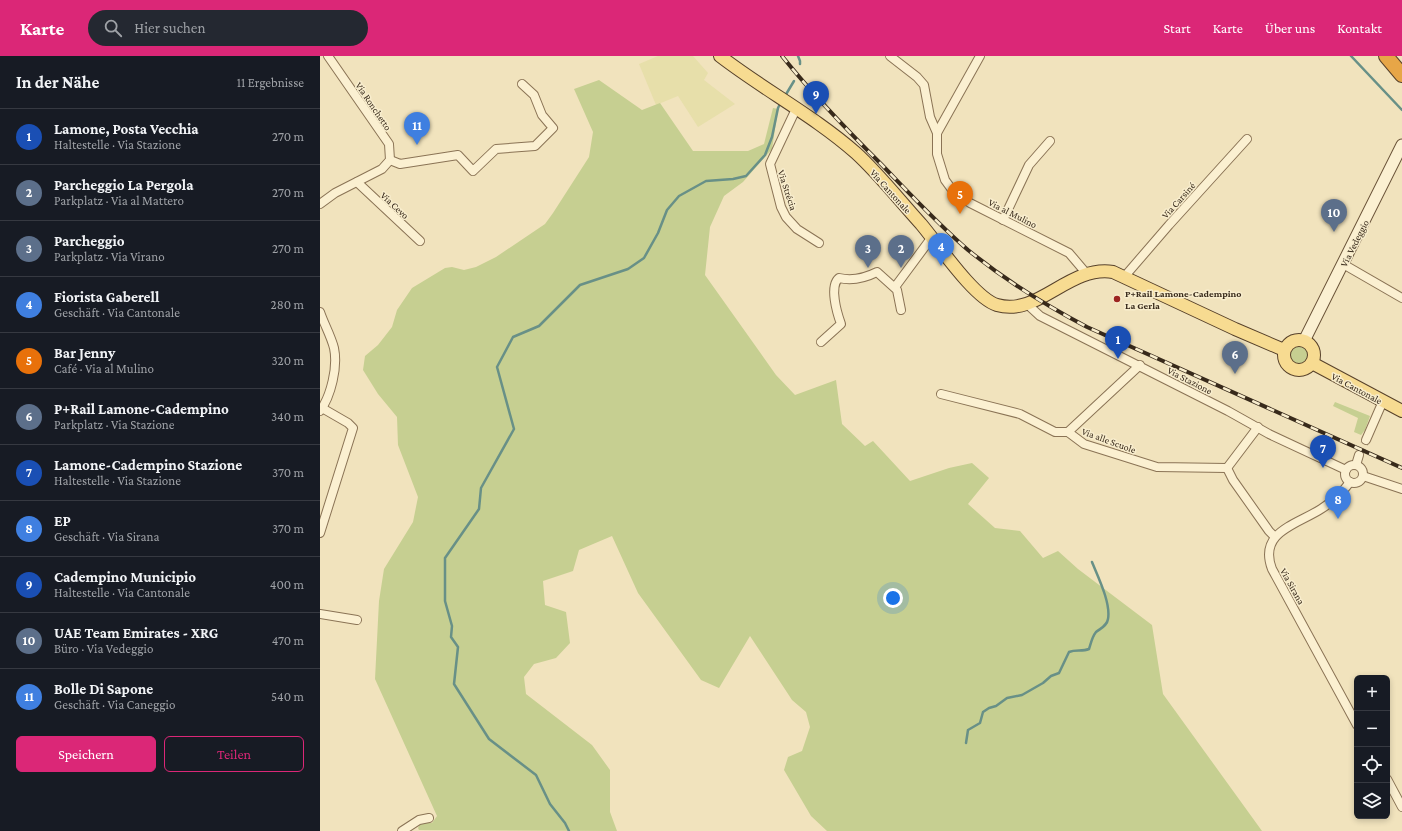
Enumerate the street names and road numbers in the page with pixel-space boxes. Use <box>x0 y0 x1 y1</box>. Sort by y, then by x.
street label: Via Ronchetto <box>353 80 394 133</box>
street label: Via Cantonale <box>868 167 914 216</box>
street label: Via Strécia <box>776 169 799 212</box>
street label: Via Carsiné <box>1159 180 1198 221</box>
street label: Via Cevo <box>378 190 411 221</box>
street label: Via al Mulino <box>987 197 1039 230</box>
street label: Via Vedeggio <box>1338 218 1371 269</box>
street label: Via Stazione <box>1166 364 1215 397</box>
street label: Via Cantonale <box>1330 370 1384 407</box>
street label: Via alle Scuole <box>1080 426 1138 456</box>
street label: Via Sirana <box>1278 566 1307 607</box>

